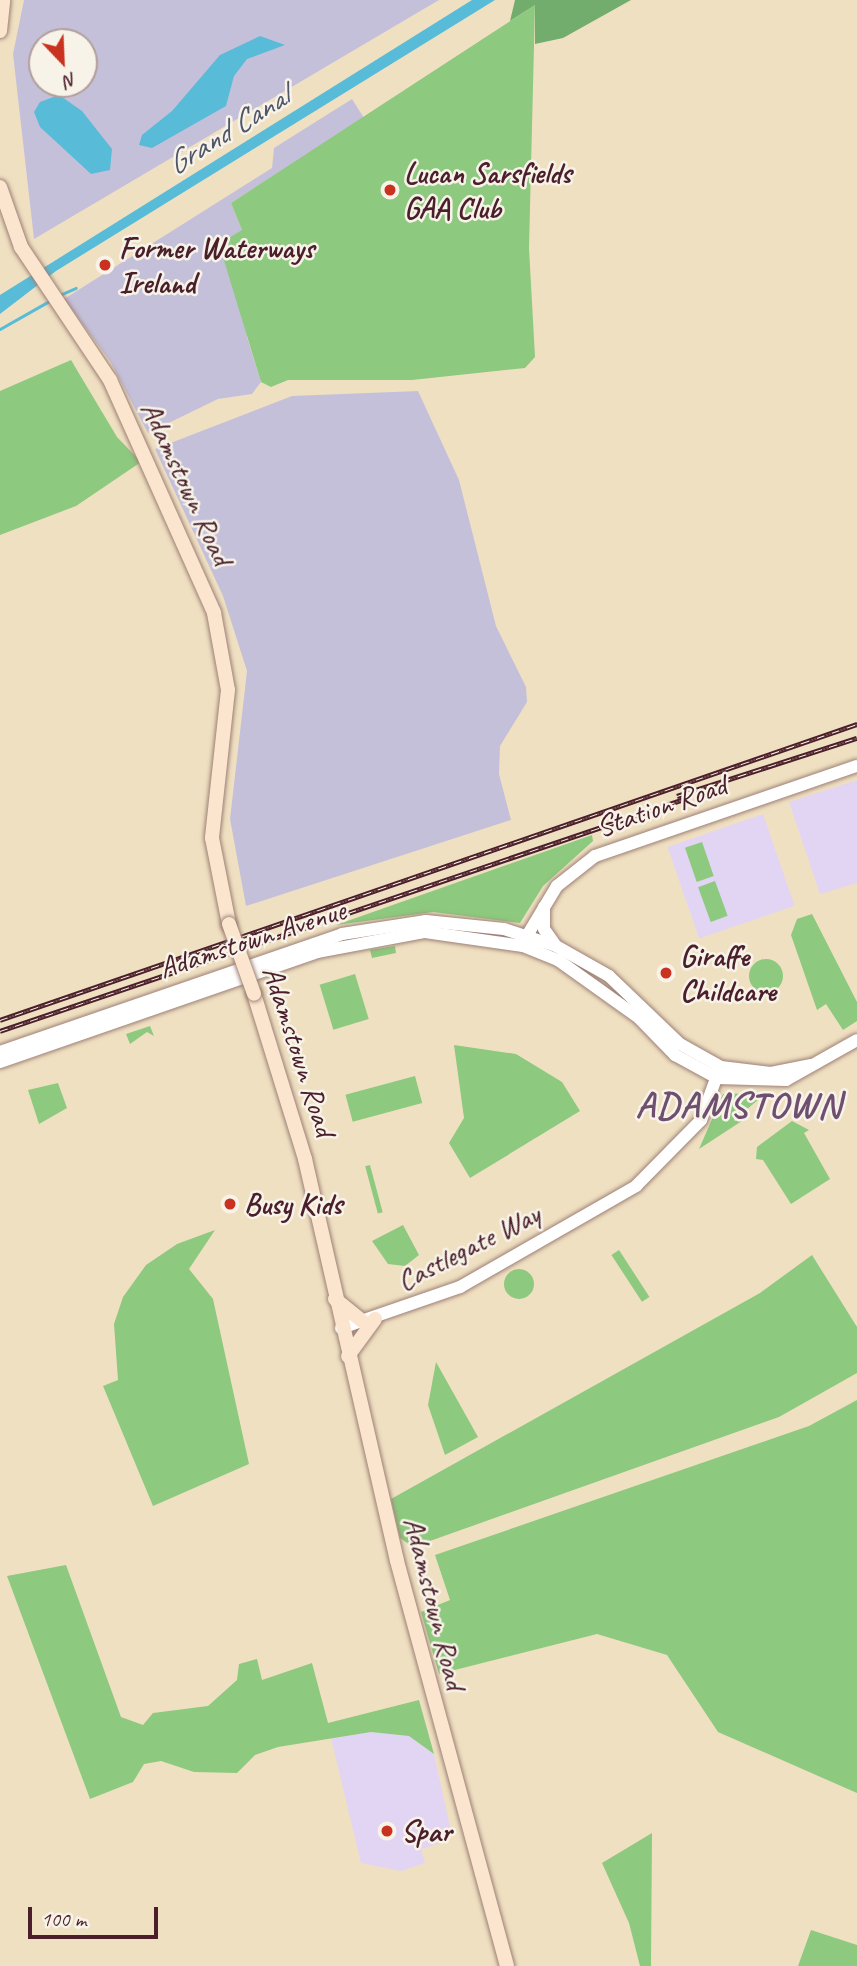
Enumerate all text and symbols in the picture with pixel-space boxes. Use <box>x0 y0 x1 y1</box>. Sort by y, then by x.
north arrow <box>28 28 98 98</box>
text: N <box>60 67 81 94</box>
water label: Grand Canal <box>160 78 296 184</box>
place label: Lucan Sarsfields GAA Club <box>404 155 572 226</box>
marker: Lucan Sarsfields GAA Club <box>382 182 398 198</box>
place label: Former Waterways Ireland <box>119 230 315 300</box>
marker: Former Waterways Ireland <box>97 257 113 273</box>
street label: Adamstown Road <box>134 396 240 570</box>
street label: Station Road <box>591 767 731 845</box>
street label: Adamstown Avenue <box>154 892 350 986</box>
place label: Giraffe Childcare <box>680 938 776 1009</box>
street label: Adamstown Road <box>255 962 343 1140</box>
marker: Giraffe Childcare <box>658 965 674 981</box>
district label: ADAMSTOWN <box>638 1083 840 1127</box>
place label: Busy Kids <box>244 1186 343 1222</box>
street label: Castlegate Way <box>390 1195 546 1299</box>
marker: Busy Kids <box>222 1196 238 1212</box>
street label: Adamstown Road <box>396 1513 474 1693</box>
place label: Spar <box>401 1813 451 1849</box>
marker: Spar <box>379 1823 395 1839</box>
scale bar <box>32 1892 161 1936</box>
text: 100 m <box>41 1906 86 1932</box>

